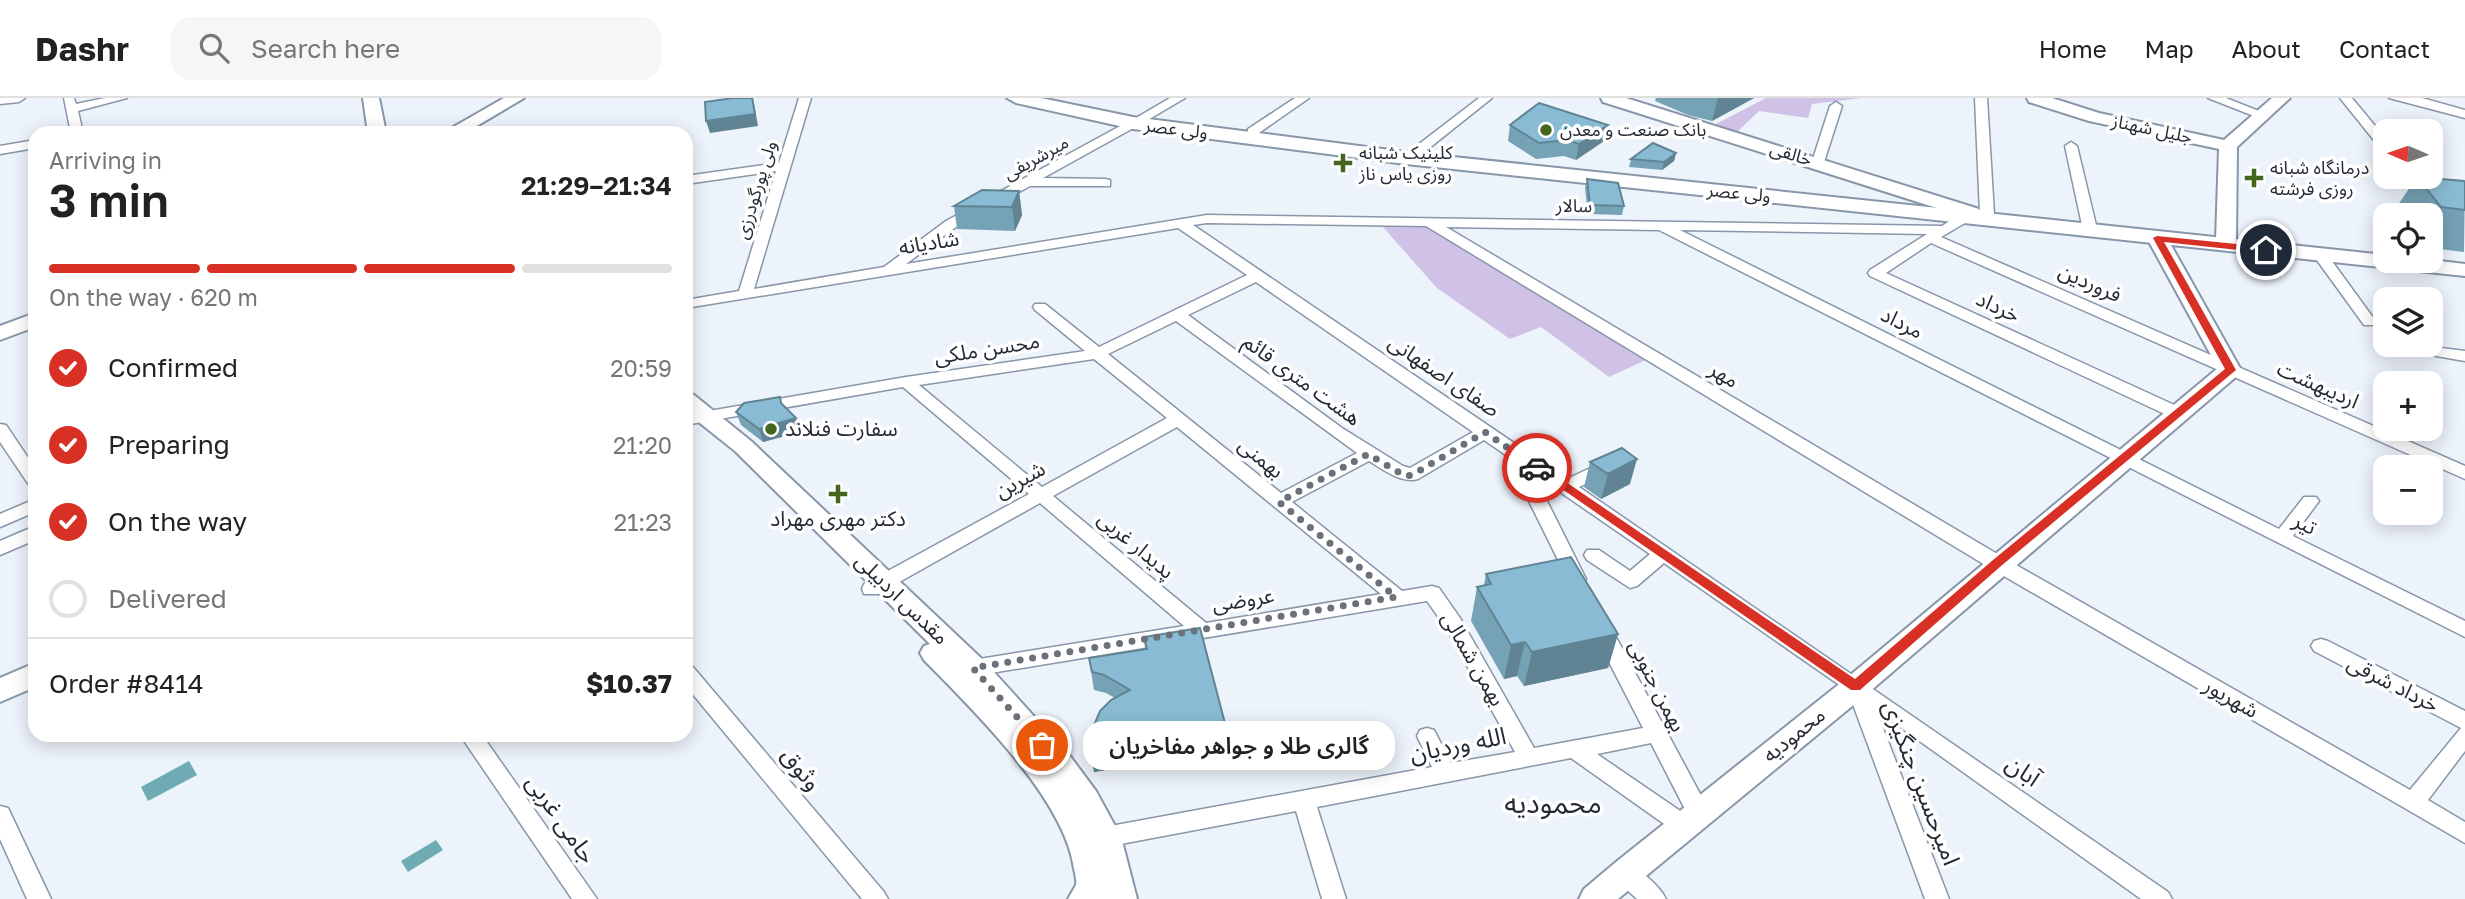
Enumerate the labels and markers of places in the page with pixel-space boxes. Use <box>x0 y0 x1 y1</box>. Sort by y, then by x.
place label: بانک صنعت و معدن <box>1560 118 1706 141</box>
marker: بانک صنعت و معدن <box>1538 122 1554 138</box>
place label: کلینیک شبانه روزی یاس ناز <box>1358 141 1453 185</box>
marker: کلینیک شبانه روزی یاس ناز <box>1333 153 1353 173</box>
place label: درمانگاه شبانه روزی فرشته <box>2270 156 2369 200</box>
marker: درمانگاه شبانه روزی فرشته <box>2244 168 2264 188</box>
pin <box>2236 220 2296 280</box>
place label: سفارت فنلاند <box>785 415 898 441</box>
marker: سفارت فنلاند <box>763 421 779 437</box>
marker: دکتر مهری مهراد <box>828 484 848 504</box>
place label: دکتر مهری مهراد <box>770 505 906 531</box>
pin <box>1012 715 1072 775</box>
callout: گالری طلا و جواهر مفاخریان <box>1084 720 1396 770</box>

